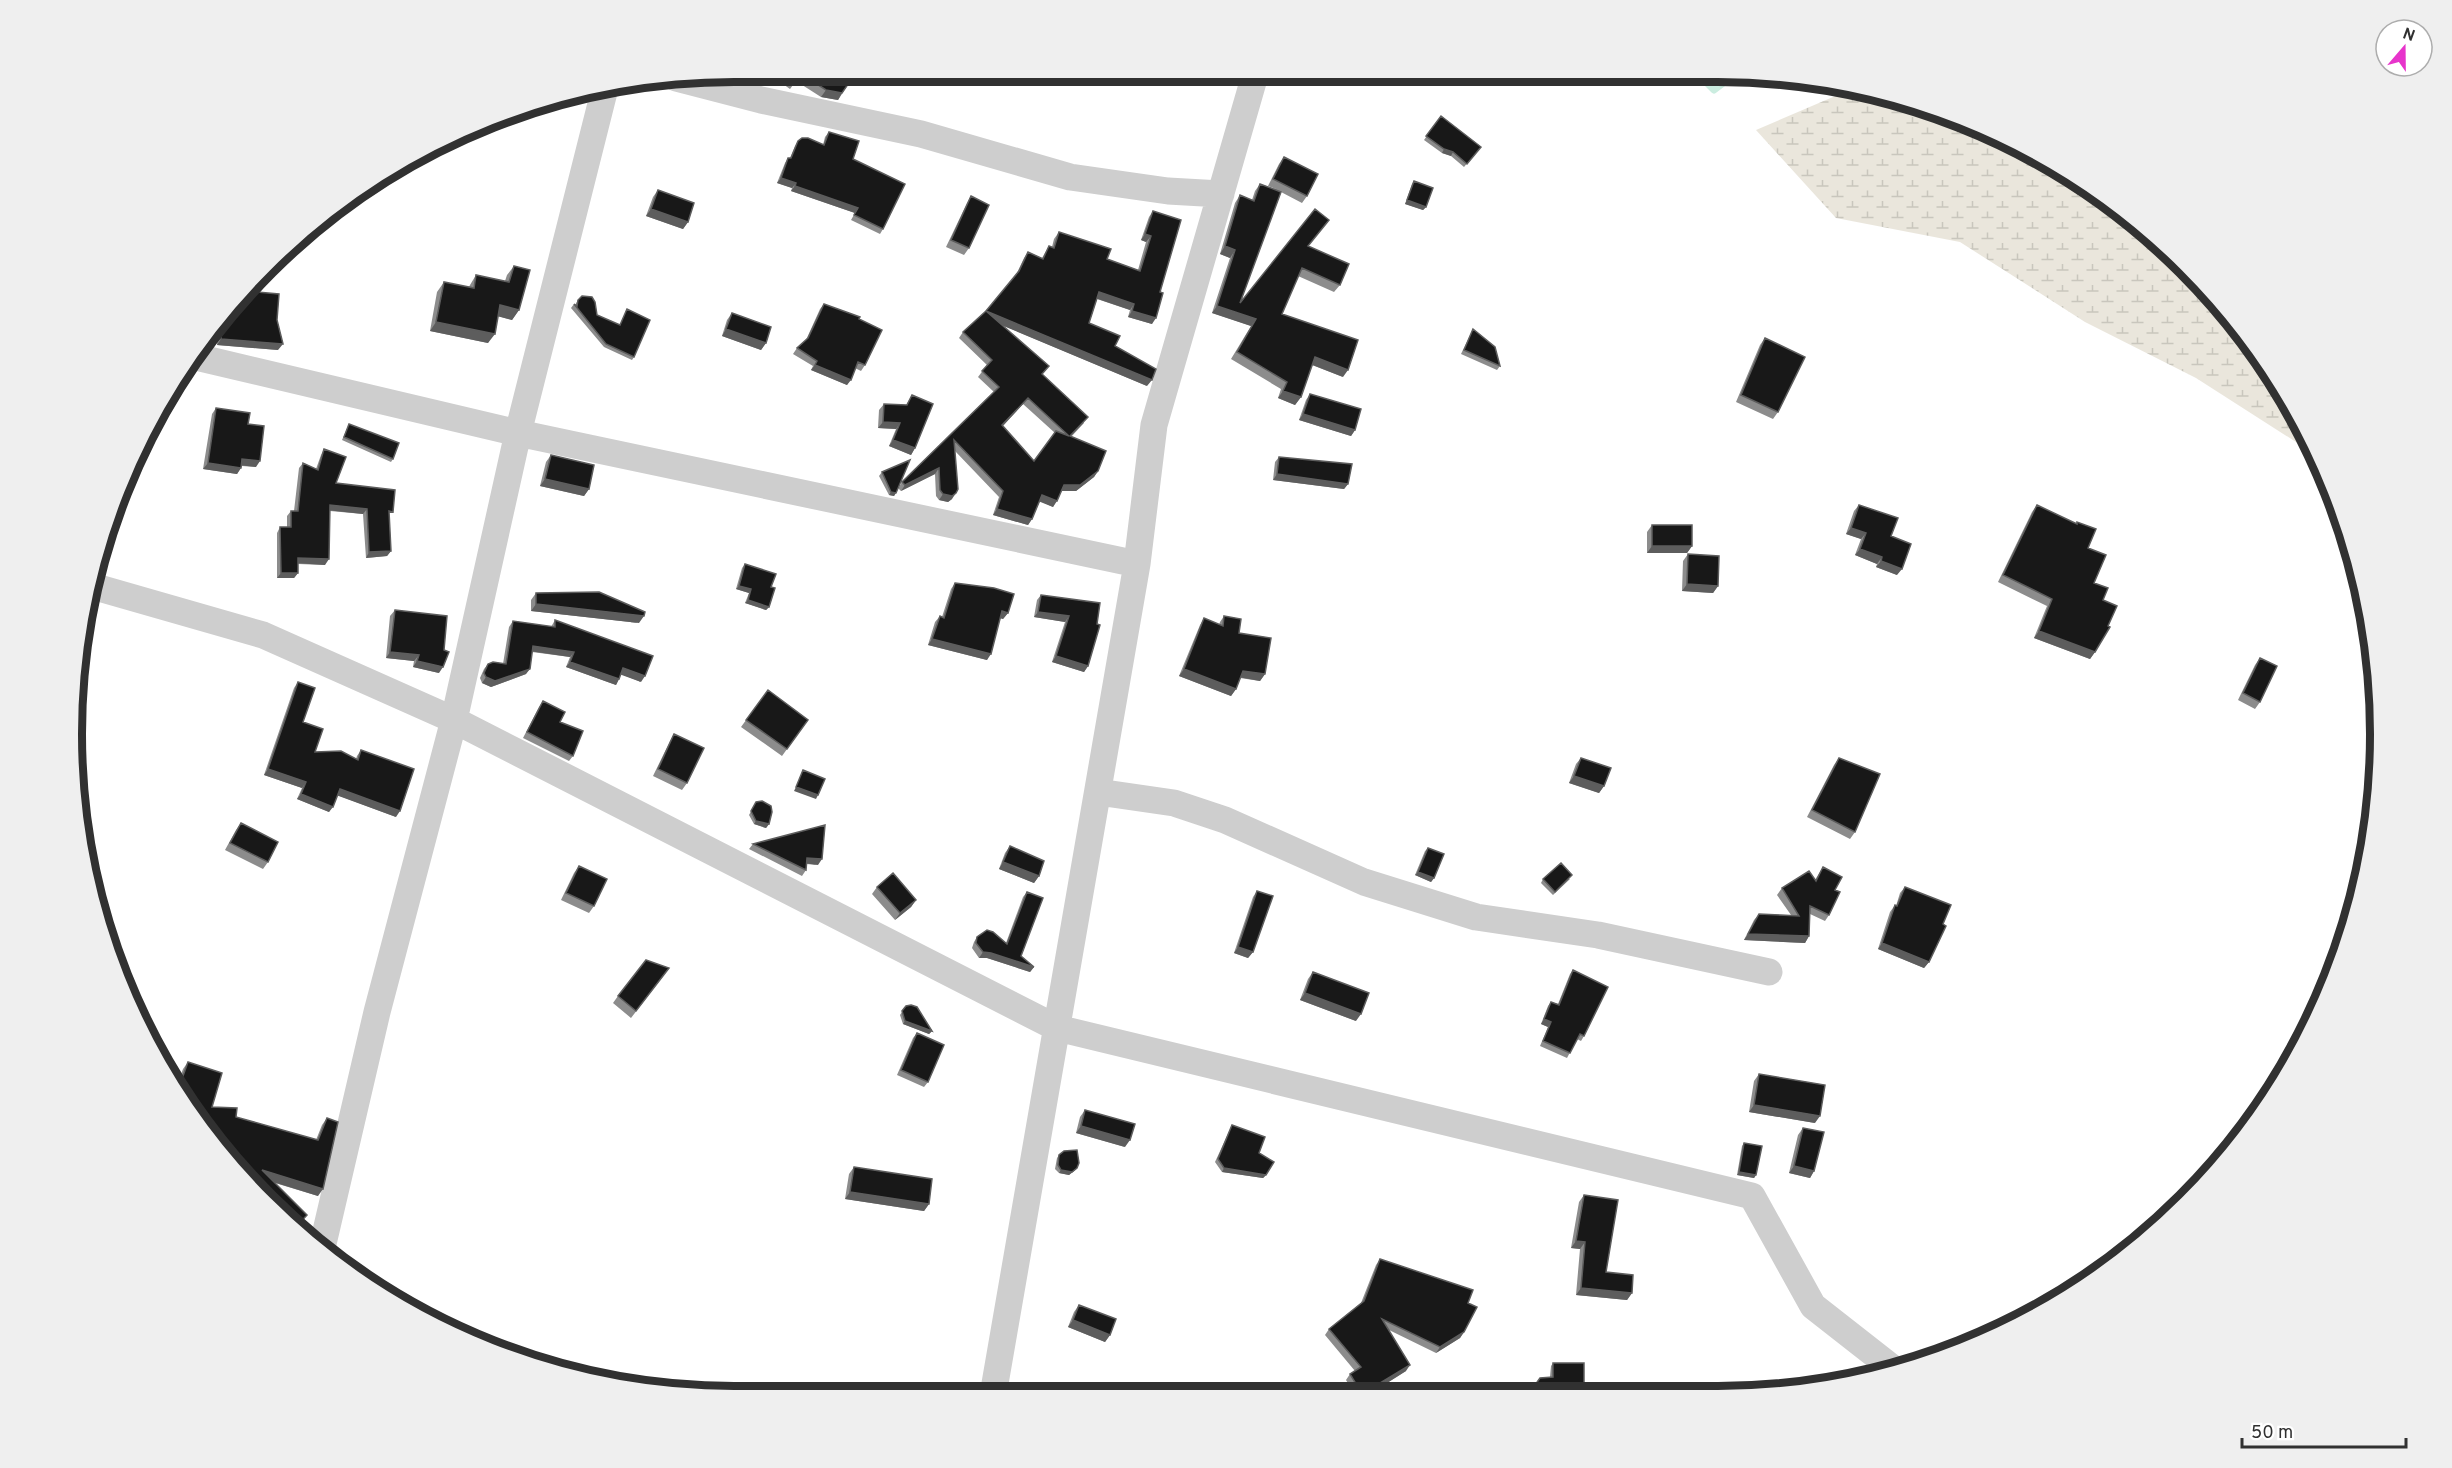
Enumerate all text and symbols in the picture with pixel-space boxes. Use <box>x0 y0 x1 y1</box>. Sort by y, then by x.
north arrow <box>2374 18 2434 78</box>
text: N <box>2400 24 2417 47</box>
scale bar <box>2242 1411 2406 1449</box>
text: 50 m <box>2251 1422 2293 1445</box>

